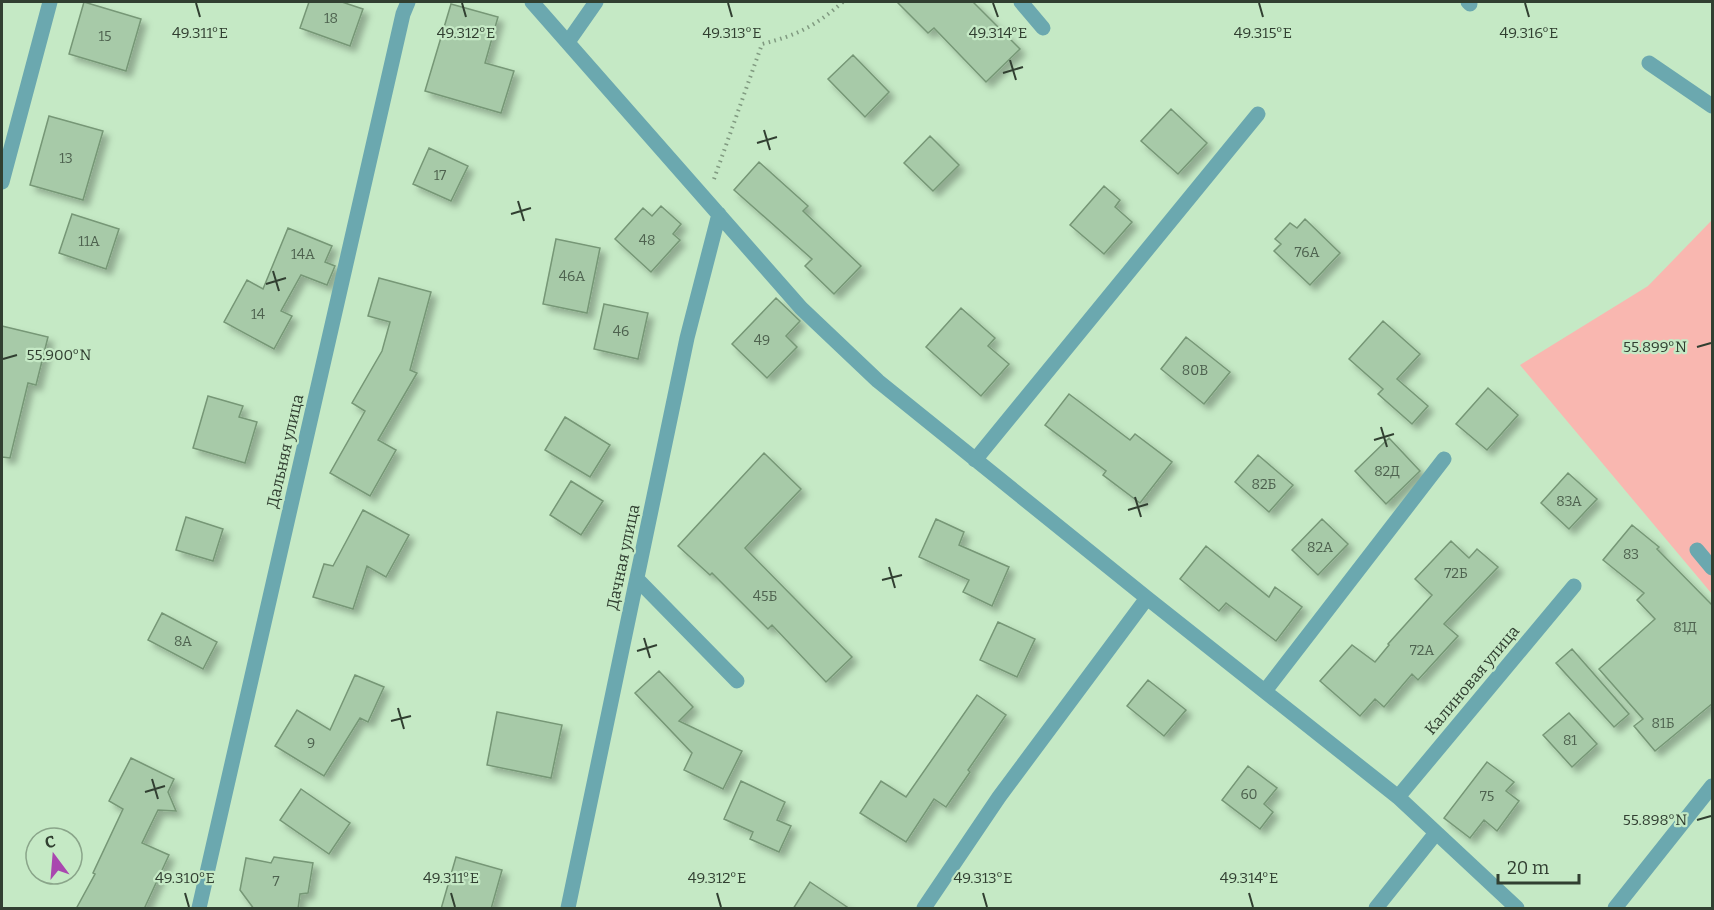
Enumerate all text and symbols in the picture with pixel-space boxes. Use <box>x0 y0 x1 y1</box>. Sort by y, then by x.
house number: 18 <box>324 10 338 27</box>
text: 49.311°E <box>172 24 228 42</box>
text: 49.312°E <box>437 24 495 42</box>
text: 49.313°E <box>702 24 762 42</box>
text: 49.314°E <box>969 24 1027 42</box>
text: 49.315°E <box>1234 24 1292 42</box>
text: 49.316°E <box>1500 24 1558 42</box>
house number: 15 <box>98 28 112 45</box>
house number: 13 <box>59 150 73 167</box>
house number: 17 <box>434 167 446 184</box>
house number: 48 <box>639 232 655 249</box>
house number: 11А <box>78 233 100 250</box>
house number: 76А <box>1295 244 1320 261</box>
house number: 14А <box>291 246 315 263</box>
house number: 46А <box>559 268 585 285</box>
house number: 14 <box>251 306 265 323</box>
house number: 46 <box>613 323 629 340</box>
house number: 49 <box>754 332 770 349</box>
text: 55.899°N <box>1623 338 1687 356</box>
text: 55.900°N <box>27 346 92 364</box>
house number: 80В <box>1182 362 1208 379</box>
street label: Дальняя улица <box>263 392 307 510</box>
house number: 82Д <box>1374 463 1400 480</box>
house number: 82Б <box>1252 476 1276 493</box>
house number: 83А <box>1556 493 1582 510</box>
street label: Дачная улица <box>603 502 643 611</box>
house number: 82А <box>1307 539 1333 556</box>
house number: 83 <box>1623 546 1639 563</box>
house number: 72Б <box>1444 565 1468 582</box>
house number: 45Б <box>753 588 777 605</box>
house number: 81Д <box>1673 619 1697 636</box>
street label: Калиновая улица <box>1421 621 1523 738</box>
house number: 8А <box>174 633 192 650</box>
house number: 72А <box>1410 642 1434 659</box>
house number: 81Б <box>1652 715 1674 732</box>
house number: 81 <box>1563 732 1577 749</box>
house number: 9 <box>307 735 315 752</box>
house number: 60 <box>1240 786 1258 803</box>
house number: 75 <box>1480 788 1494 805</box>
text: 55.898°N <box>1623 811 1687 829</box>
north arrow <box>24 826 84 886</box>
text: С <box>43 832 57 853</box>
scale bar <box>1498 847 1579 885</box>
text: 20 m <box>1507 857 1549 879</box>
text: 49.310°E <box>155 869 215 887</box>
text: 49.311°E <box>423 869 479 887</box>
text: 49.312°E <box>688 869 746 887</box>
text: 49.313°E <box>953 869 1013 887</box>
text: 49.314°E <box>1220 869 1278 887</box>
house number: 7 <box>272 873 280 890</box>

